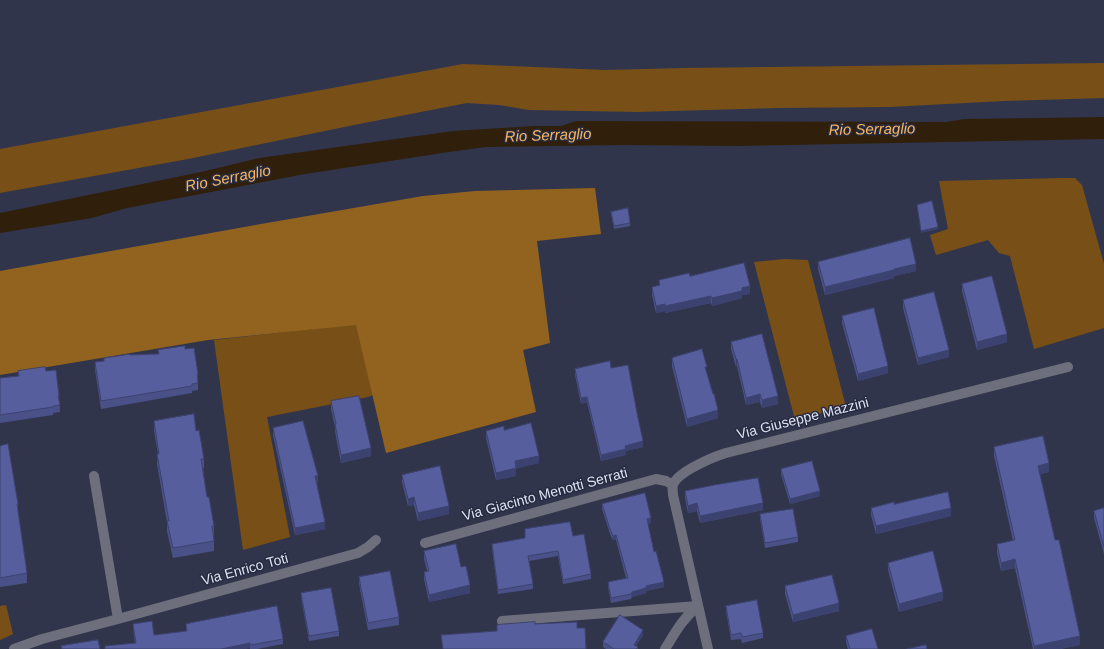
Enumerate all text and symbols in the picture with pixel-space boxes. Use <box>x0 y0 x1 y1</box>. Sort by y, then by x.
water label: Rio Serraglio <box>828 120 916 140</box>
water label: Rio Serraglio <box>504 125 592 147</box>
water label: Rio Serraglio <box>184 162 272 196</box>
street label: Via Giuseppe Mazzini <box>735 395 871 443</box>
street label: Via Giacinto Menotti Serrati <box>461 465 629 525</box>
street label: Via Enrico Toti <box>200 550 290 590</box>

